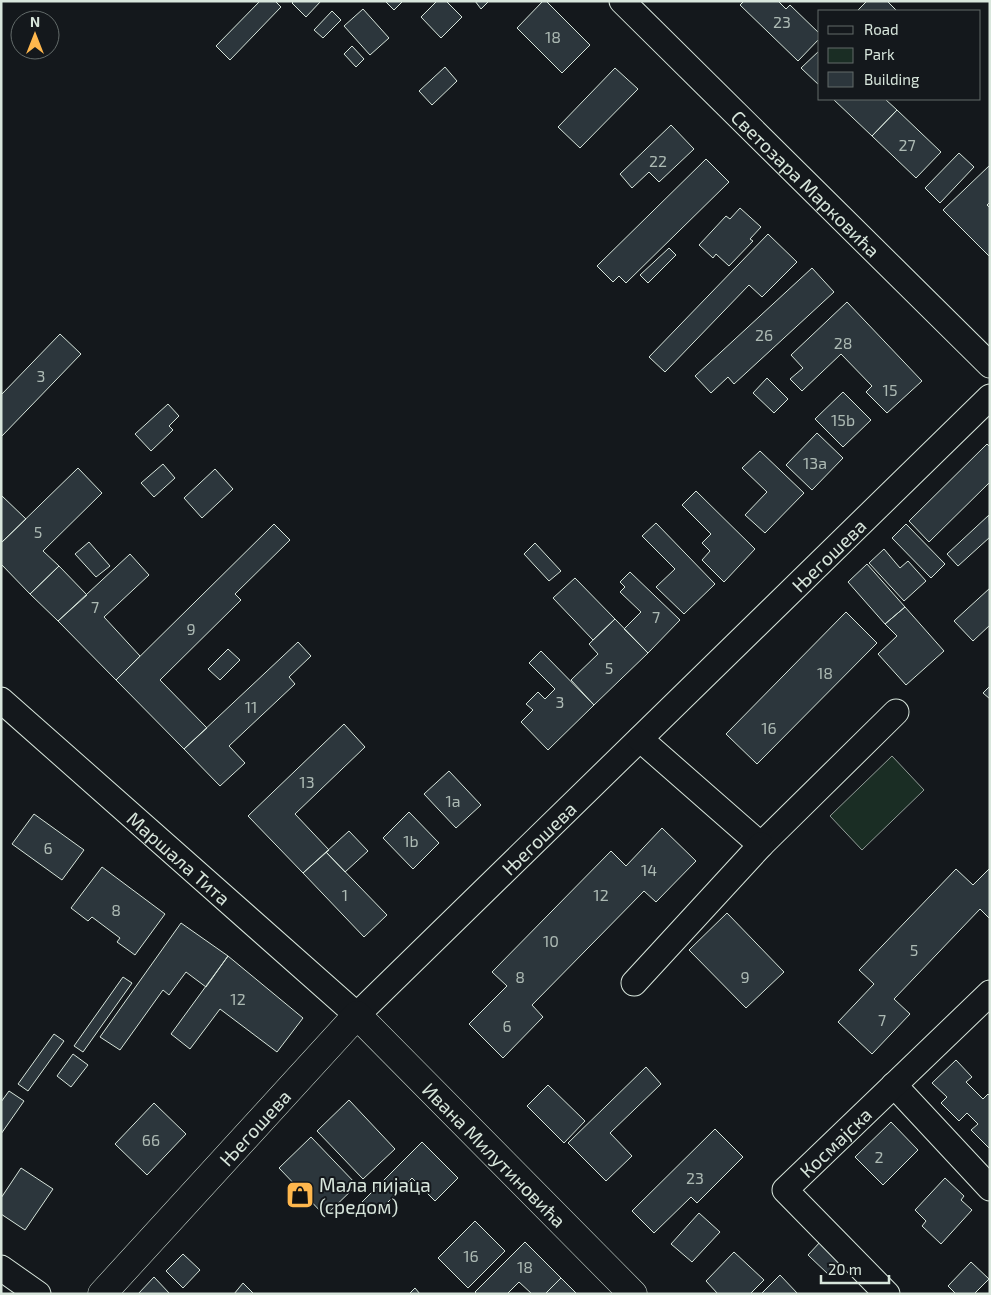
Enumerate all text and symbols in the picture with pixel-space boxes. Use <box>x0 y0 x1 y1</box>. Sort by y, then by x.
north arrow <box>10 10 60 60</box>
legend <box>818 10 981 100</box>
house number: 23 <box>773 12 791 31</box>
text: N <box>30 13 40 30</box>
text: Road <box>864 20 899 38</box>
house number: 18 <box>545 27 561 46</box>
text: Park <box>864 45 895 63</box>
text: Building <box>864 70 920 88</box>
street label: Светозара Марковића <box>727 105 885 261</box>
house number: 27 <box>898 135 916 154</box>
house number: 22 <box>649 151 667 170</box>
house number: 26 <box>755 325 773 344</box>
house number: 28 <box>834 333 852 352</box>
house number: 3 <box>37 366 45 385</box>
house number: 15 <box>883 380 897 399</box>
house number: 15b <box>831 410 855 429</box>
house number: 13a <box>803 453 827 472</box>
street label: Његошева <box>786 513 870 596</box>
house number: 5 <box>34 522 42 541</box>
house number: 7 <box>91 597 99 616</box>
house number: 7 <box>652 607 660 626</box>
house number: 9 <box>186 619 196 638</box>
house number: 5 <box>605 658 613 677</box>
house number: 18 <box>817 663 833 682</box>
house number: 3 <box>556 692 564 711</box>
house number: 11 <box>245 697 257 716</box>
house number: 16 <box>761 718 777 737</box>
house number: 13 <box>299 772 315 791</box>
house number: 1a <box>445 791 461 810</box>
street label: Његошева <box>496 796 581 879</box>
street label: Маршала Тита <box>123 806 236 909</box>
house number: 1b <box>403 831 419 850</box>
house number: 6 <box>43 838 53 857</box>
house number: 14 <box>641 860 657 879</box>
house number: 1 <box>342 885 348 904</box>
house number: 12 <box>593 885 609 904</box>
house number: 8 <box>111 900 121 919</box>
house number: 10 <box>543 931 559 950</box>
house number: 5 <box>910 940 918 959</box>
house number: 8 <box>515 967 525 986</box>
house number: 9 <box>740 967 750 986</box>
house number: 12 <box>230 989 246 1008</box>
house number: 7 <box>878 1010 886 1029</box>
house number: 6 <box>502 1016 512 1035</box>
street label: Ивана Милутиновића <box>418 1077 571 1232</box>
street label: Његошева <box>214 1084 295 1170</box>
street label: Космајска <box>794 1102 876 1182</box>
house number: 66 <box>142 1130 160 1149</box>
house number: 2 <box>875 1147 884 1166</box>
house number: 23 <box>686 1168 704 1187</box>
place label: Мала пијаца (средом) <box>319 1173 431 1218</box>
shop icon: Мала пијаца (средом) <box>285 1180 315 1210</box>
house number: 16 <box>463 1246 479 1265</box>
scale bar <box>821 1252 888 1284</box>
house number: 18 <box>517 1257 533 1276</box>
text: 20 m <box>828 1260 862 1278</box>

